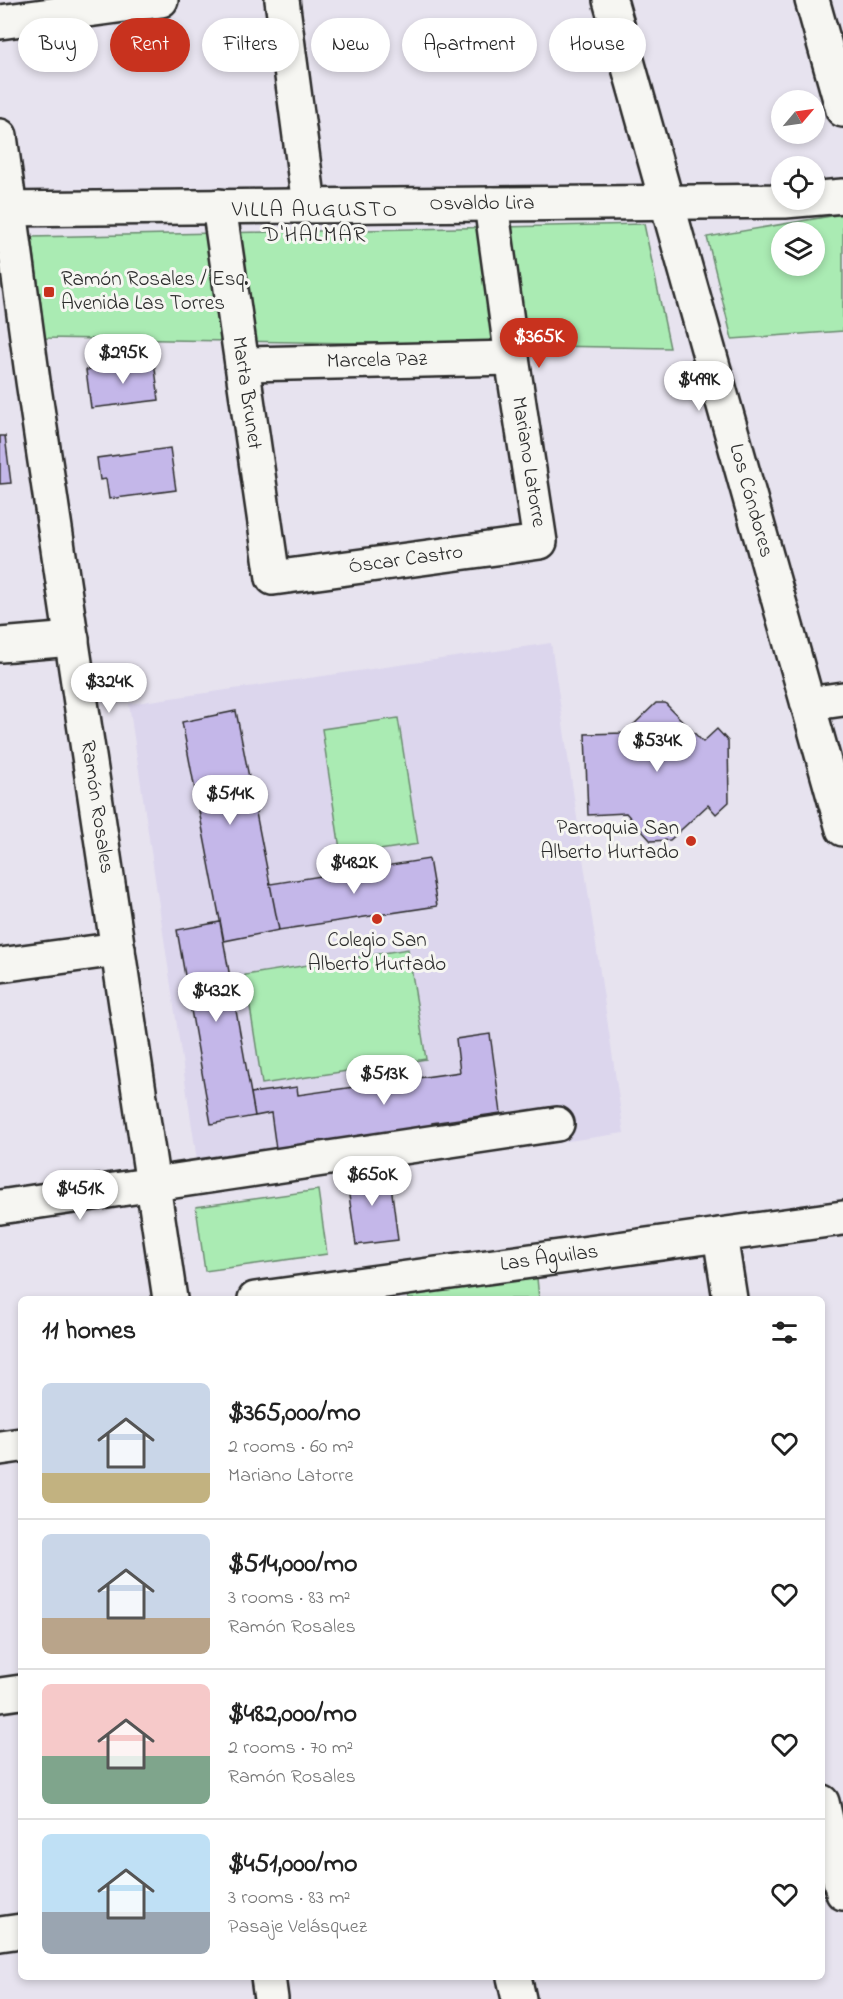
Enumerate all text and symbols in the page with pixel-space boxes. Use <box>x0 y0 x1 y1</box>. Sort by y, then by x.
chip: Buy <box>18 18 98 72</box>
chip: Rent <box>110 18 190 72</box>
chip: Filters <box>202 18 299 72</box>
chip: New <box>311 18 390 72</box>
chip: Apartment <box>402 18 537 72</box>
chip: House <box>549 18 646 72</box>
north arrow <box>771 90 825 144</box>
map controls <box>771 90 825 276</box>
button: locate <box>771 156 825 210</box>
street label: Osvaldo Lira <box>429 189 535 220</box>
district label: VILLA AUGUSTO D'HALMAR <box>231 195 398 252</box>
button: layers <box>771 222 825 276</box>
place label: Ramón Rosales / Esq. Avenida Las Torres <box>61 265 248 319</box>
marker: Ramón Rosales / Esq. Avenida Las Torres <box>42 285 56 299</box>
pin: $365K <box>497 318 581 369</box>
text: $365K <box>514 323 564 352</box>
pin: $295K <box>81 334 165 385</box>
street label: Marta Brunet <box>223 335 269 451</box>
text: $295K <box>98 339 148 368</box>
street label: Marcela Paz <box>326 345 428 377</box>
pin: $499K <box>657 361 741 412</box>
text: $499K <box>678 366 720 395</box>
street label: Mariano Latorre <box>503 395 553 530</box>
street label: Los Cóndores <box>720 440 781 561</box>
street label: Óscar Castro <box>347 538 465 583</box>
pin: $324K <box>67 663 151 714</box>
text: $324K <box>85 668 133 697</box>
pin: $534K <box>615 722 699 773</box>
text: $534K <box>632 727 682 756</box>
street label: Ramón Rosales <box>72 739 121 876</box>
pin: $514K <box>188 775 272 826</box>
text: $514K <box>206 780 254 809</box>
place label: Parroquia San Alberto Hurtado <box>541 814 679 868</box>
marker: Parroquia San Alberto Hurtado <box>684 834 698 848</box>
pin: $482K <box>312 844 396 895</box>
text: $482K <box>330 849 378 878</box>
marker: Colegio San Alberto Hurtado <box>370 912 384 926</box>
place label: Colegio San Alberto Hurtado <box>308 926 446 980</box>
pin: $432K <box>174 972 258 1023</box>
text: $432K <box>192 977 240 1006</box>
pin: $513K <box>342 1055 426 1106</box>
text: $513K <box>360 1060 408 1089</box>
pin: $650K <box>330 1156 414 1207</box>
text: $650K <box>347 1161 397 1190</box>
pin: $451K <box>38 1170 122 1221</box>
text: $451K <box>56 1175 104 1204</box>
street label: Las Águilas <box>498 1237 600 1280</box>
text: 11 homes <box>42 1313 136 1351</box>
icon: filters <box>768 1316 801 1349</box>
text: $365,000/mo <box>228 1395 361 1433</box>
icon: home <box>90 1407 162 1479</box>
icon: heart <box>768 1427 801 1460</box>
text: 2 rooms · 60 m² <box>228 1433 354 1462</box>
text: Mariano Latorre <box>228 1462 353 1491</box>
text: $514,000/mo <box>228 1546 358 1584</box>
icon: home <box>90 1558 162 1630</box>
icon: heart <box>768 1578 801 1611</box>
text: 3 rooms · 83 m² <box>228 1584 350 1613</box>
text: Ramón Rosales <box>228 1613 356 1642</box>
text: $482,000/mo <box>228 1696 357 1734</box>
icon: home <box>90 1708 162 1780</box>
icon: heart <box>768 1728 801 1761</box>
text: 2 rooms · 70 m² <box>228 1734 353 1763</box>
text: Ramón Rosales <box>228 1763 356 1792</box>
text: $451,000/mo <box>228 1846 358 1884</box>
icon: home <box>90 1858 162 1930</box>
icon: heart <box>768 1878 801 1911</box>
text: 3 rooms · 83 m² <box>228 1884 350 1913</box>
text: Pasaje Velásquez <box>228 1913 367 1942</box>

